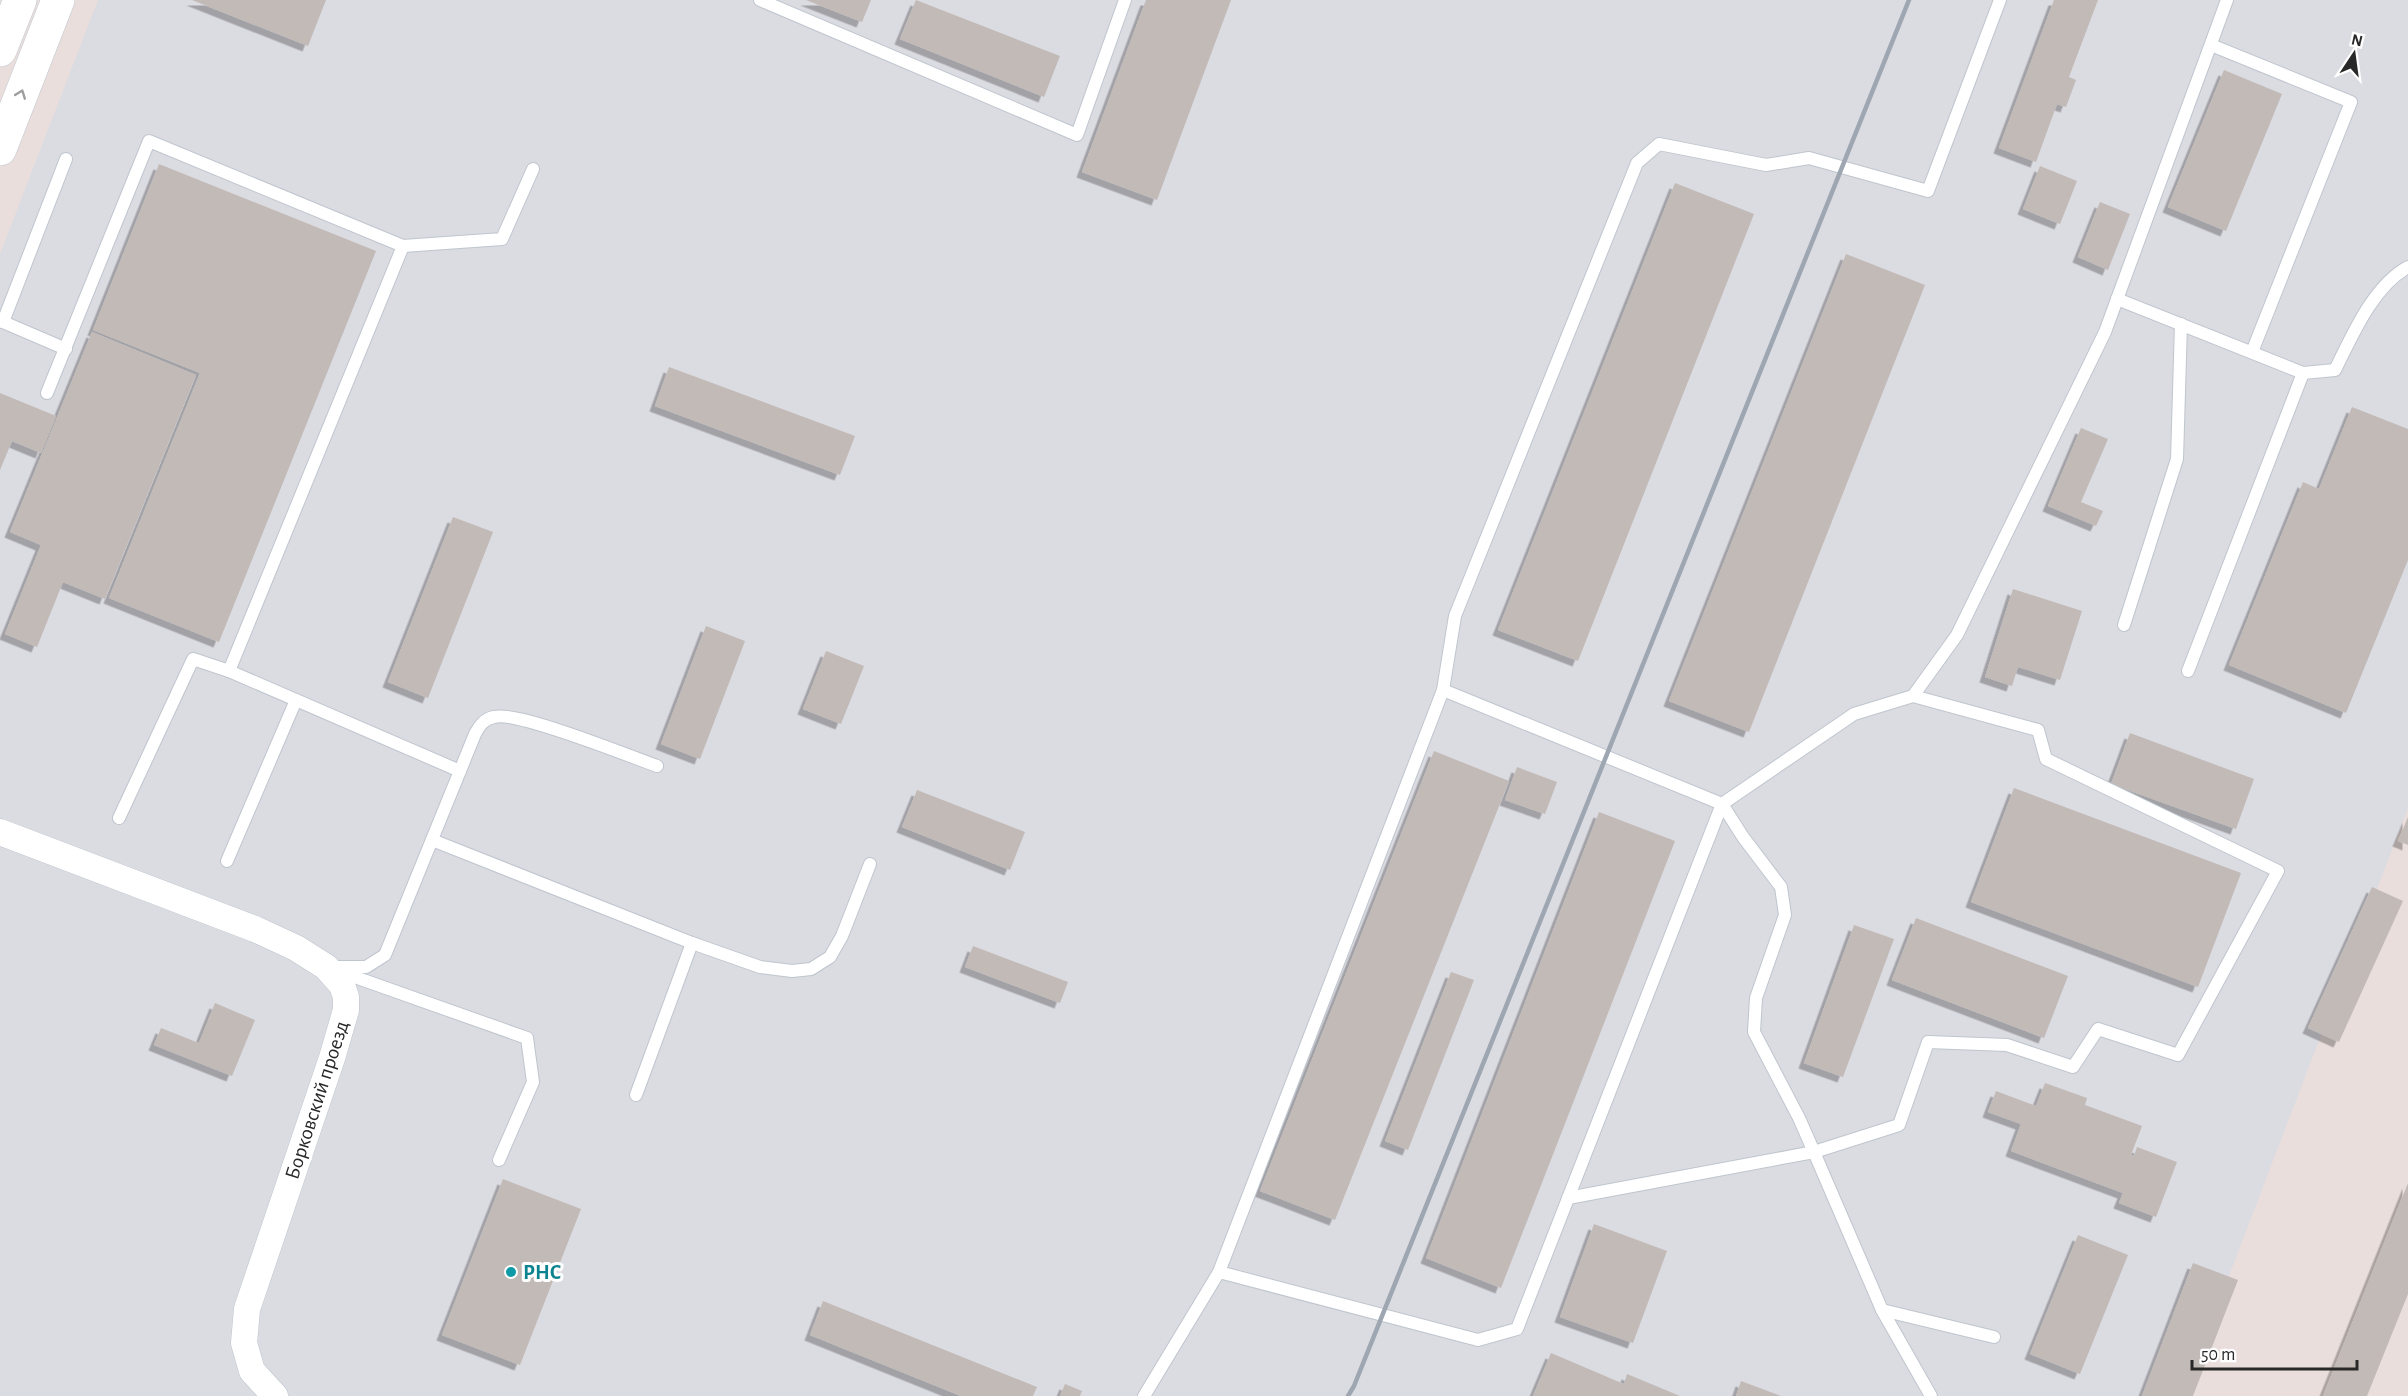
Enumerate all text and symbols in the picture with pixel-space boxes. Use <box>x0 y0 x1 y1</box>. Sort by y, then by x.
north arrow <box>2324 24 2384 84</box>
text: N <box>2350 31 2364 49</box>
one-way arrow <box>14 89 27 100</box>
street label: Борковский проезд <box>281 1018 353 1182</box>
place label: РНС <box>523 1262 561 1283</box>
marker: РНС <box>504 1265 518 1279</box>
scale bar <box>2192 1333 2357 1371</box>
text: 50 m <box>2201 1346 2235 1364</box>

